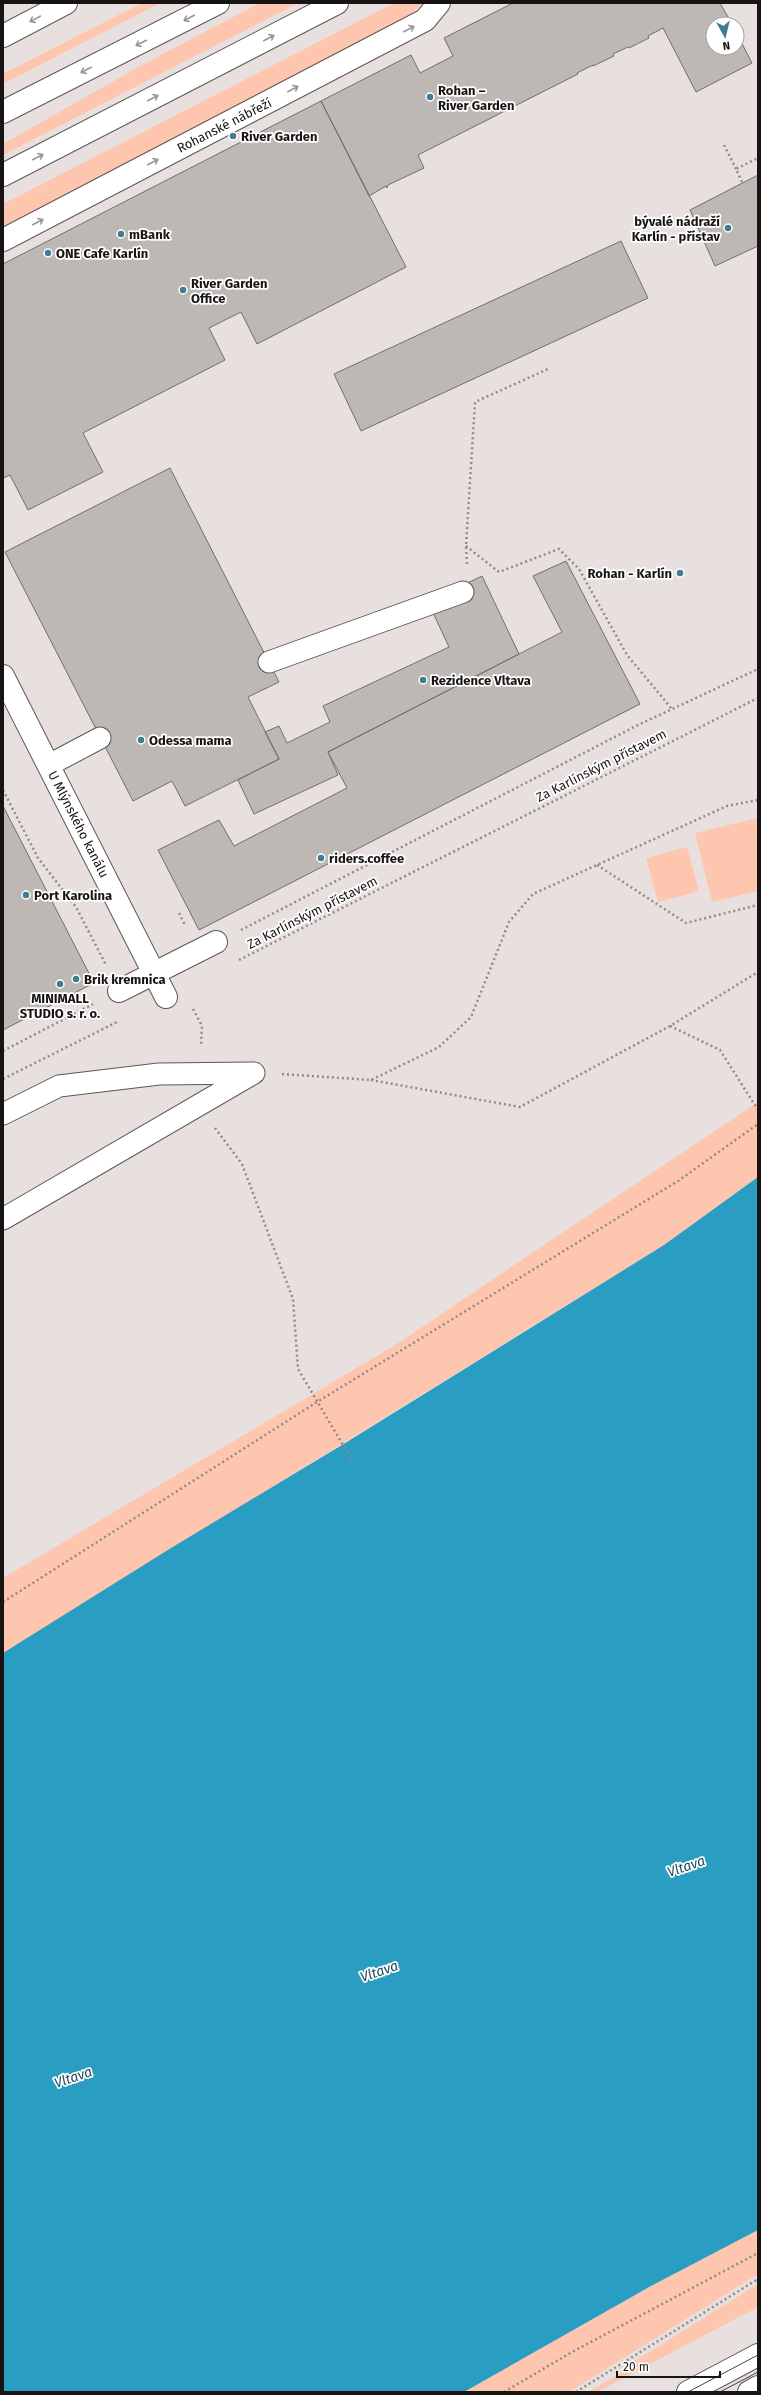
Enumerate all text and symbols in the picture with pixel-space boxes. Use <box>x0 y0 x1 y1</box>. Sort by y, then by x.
one-way arrow <box>183 15 195 22</box>
one-way arrow <box>29 16 41 24</box>
north arrow <box>705 16 745 56</box>
one-way arrow <box>402 25 414 32</box>
one-way arrow <box>263 34 275 42</box>
text: N <box>722 38 731 52</box>
one-way arrow <box>135 40 147 47</box>
one-way arrow <box>80 67 92 75</box>
place label: Rohan – River Garden <box>438 83 515 113</box>
one-way arrow <box>287 85 299 92</box>
marker: Rohan – River Garden <box>425 92 435 102</box>
one-way arrow <box>147 94 159 101</box>
street label: Rohanské nábřeží <box>174 95 274 156</box>
place label: River Garden <box>241 129 318 144</box>
marker: River Garden <box>228 131 238 141</box>
one-way arrow <box>31 153 43 161</box>
one-way arrow <box>147 158 159 165</box>
place label: bývalé nádraží Karlín - přístav <box>632 214 720 244</box>
one-way arrow <box>31 217 43 225</box>
marker: bývalé nádraží Karlín - přístav <box>723 223 733 233</box>
place label: mBank <box>129 227 171 242</box>
marker: mBank <box>116 229 126 239</box>
place label: ONE Cafe Karlín <box>56 246 148 261</box>
marker: ONE Cafe Karlín <box>43 248 53 258</box>
place label: River Garden Office <box>191 276 268 306</box>
marker: River Garden Office <box>178 285 188 295</box>
place label: Rohan - Karlín <box>588 566 672 581</box>
marker: Rohan - Karlín <box>675 568 685 578</box>
place label: Rezidence Vltava <box>431 673 531 688</box>
marker: Rezidence Vltava <box>418 675 428 685</box>
street label: Za Karlínským přístavem <box>534 726 669 805</box>
place label: Odessa mama <box>149 733 232 748</box>
marker: Odessa mama <box>136 735 146 745</box>
street label: U Mlýnského kanálu <box>45 768 112 880</box>
place label: riders.coffee <box>329 851 404 866</box>
marker: riders.coffee <box>316 853 326 863</box>
street label: Za Karlínským přístavem <box>245 873 380 952</box>
place label: Port Karolina <box>34 888 112 903</box>
marker: Port Karolina <box>21 890 31 900</box>
place label: Brik kremnica <box>84 972 166 987</box>
marker: Brik kremnica <box>71 974 81 984</box>
marker: MINIMALL STUDIO s. r. o. <box>55 979 65 989</box>
place label: MINIMALL STUDIO s. r. o. <box>20 991 100 1021</box>
water label: Vltava <box>665 1852 707 1881</box>
water label: Vltava <box>358 1957 400 1986</box>
water label: Vltava <box>52 2063 94 2092</box>
scale bar <box>617 2353 720 2379</box>
text: 20 m <box>623 2360 649 2374</box>

